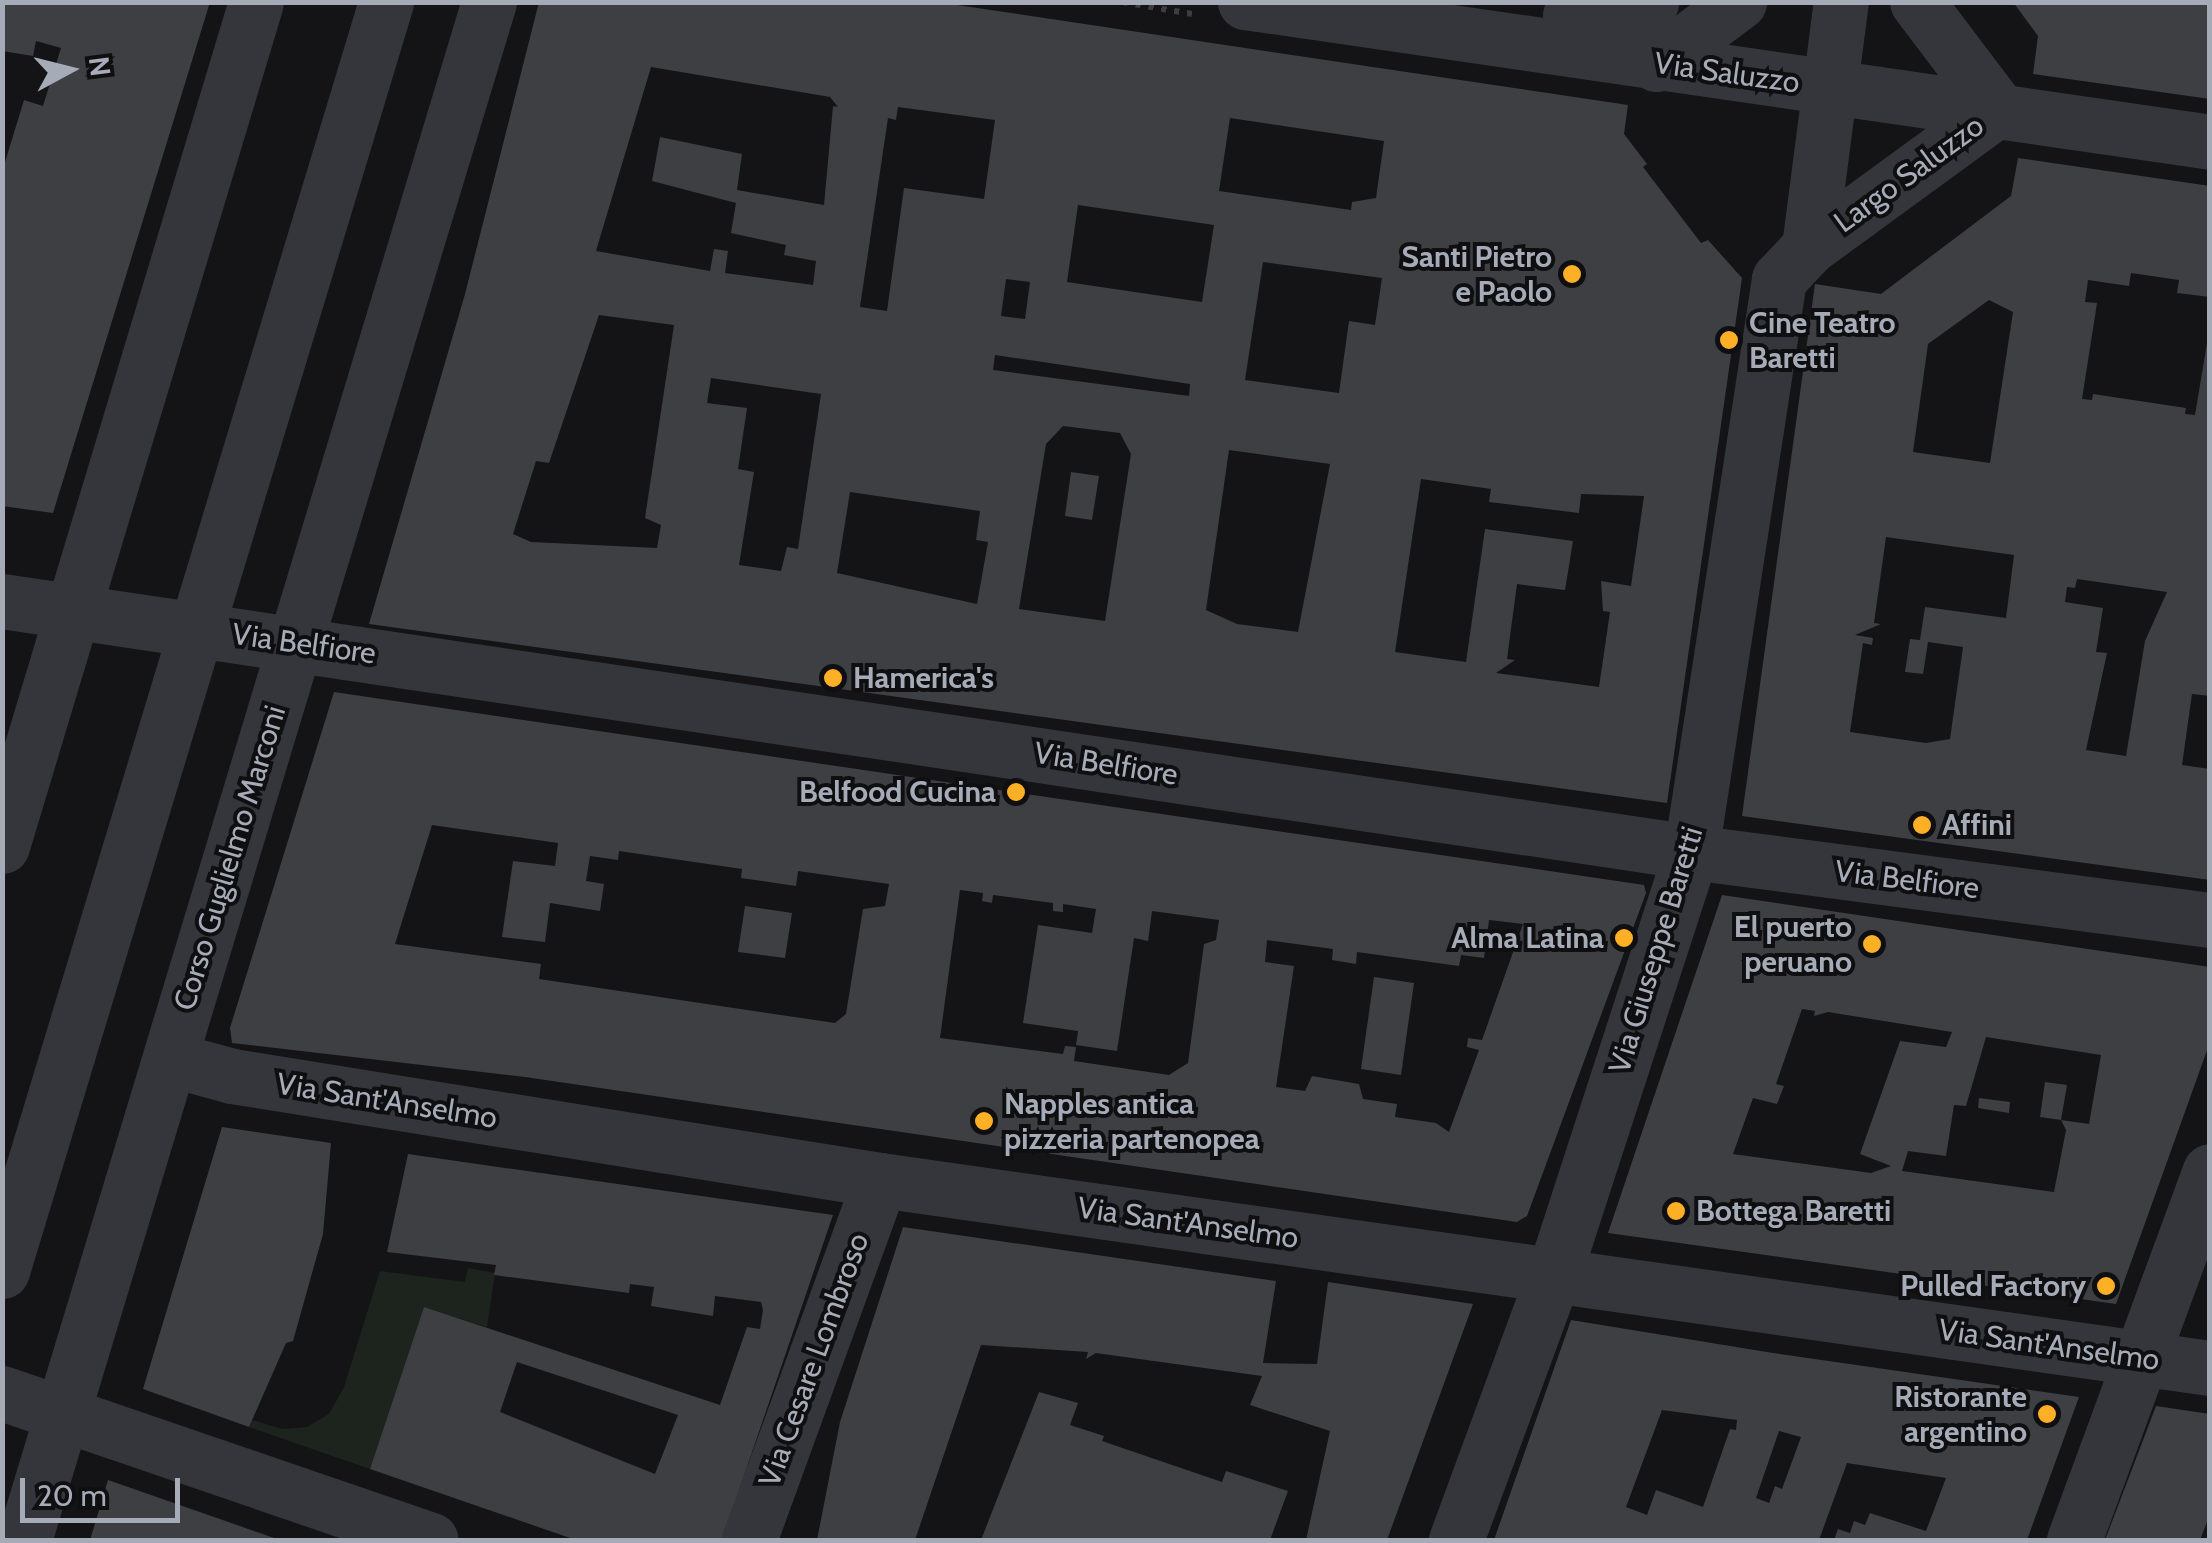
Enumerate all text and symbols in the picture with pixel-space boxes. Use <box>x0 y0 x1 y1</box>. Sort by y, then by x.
north arrow <box>20 20 120 120</box>
street label: Via Saluzzo <box>1652 45 1802 101</box>
text: N <box>82 54 118 78</box>
street label: Largo Saluzzo <box>1827 108 1991 240</box>
place label: Santi Pietro e Paolo <box>1402 239 1552 310</box>
marker: Santi Pietro e Paolo <box>1561 263 1583 285</box>
place label: Cine Teatro Baretti <box>1749 305 1896 376</box>
marker: Cine Teatro Baretti <box>1718 329 1740 351</box>
street label: Via Belfiore <box>230 616 378 672</box>
place label: Hamerica's <box>853 660 994 696</box>
marker: Hamerica's <box>822 667 844 689</box>
street label: Corso Guglielmo Marconi <box>167 701 293 1015</box>
street label: Via Belfiore <box>1032 735 1180 793</box>
place label: Belfood Cucina <box>799 774 996 810</box>
marker: Belfood Cucina <box>1005 781 1027 803</box>
place label: Affini <box>1942 807 2012 843</box>
marker: Affini <box>1911 814 1933 836</box>
street label: Via Giuseppe Baretti <box>1601 822 1711 1078</box>
street label: Via Belfiore <box>1833 853 1981 907</box>
place label: El puerto peruano <box>1734 909 1852 980</box>
place label: Alma Latina <box>1451 920 1604 956</box>
marker: Alma Latina <box>1613 927 1635 949</box>
marker: El puerto peruano <box>1861 933 1883 955</box>
street label: Via Sant'Anselmo <box>274 1066 500 1136</box>
place label: Napples antica pizzeria partenopea <box>1004 1086 1260 1156</box>
marker: Napples antica pizzeria partenopea <box>973 1110 995 1132</box>
street label: Via Sant'Anselmo <box>1075 1190 1301 1256</box>
place label: Bottega Baretti <box>1696 1193 1891 1229</box>
marker: Bottega Baretti <box>1665 1200 1687 1222</box>
street label: Via Cesare Lombroso <box>751 1228 877 1492</box>
place label: Pulled Factory <box>1900 1268 2086 1304</box>
marker: Pulled Factory <box>2095 1275 2117 1297</box>
street label: Via Sant'Anselmo <box>1936 1312 2162 1378</box>
place label: Ristorante argentino <box>1894 1379 2027 1450</box>
marker: Ristorante argentino <box>2036 1403 2058 1425</box>
scale bar <box>25 1458 185 1520</box>
text: 20 m <box>37 1477 107 1514</box>

